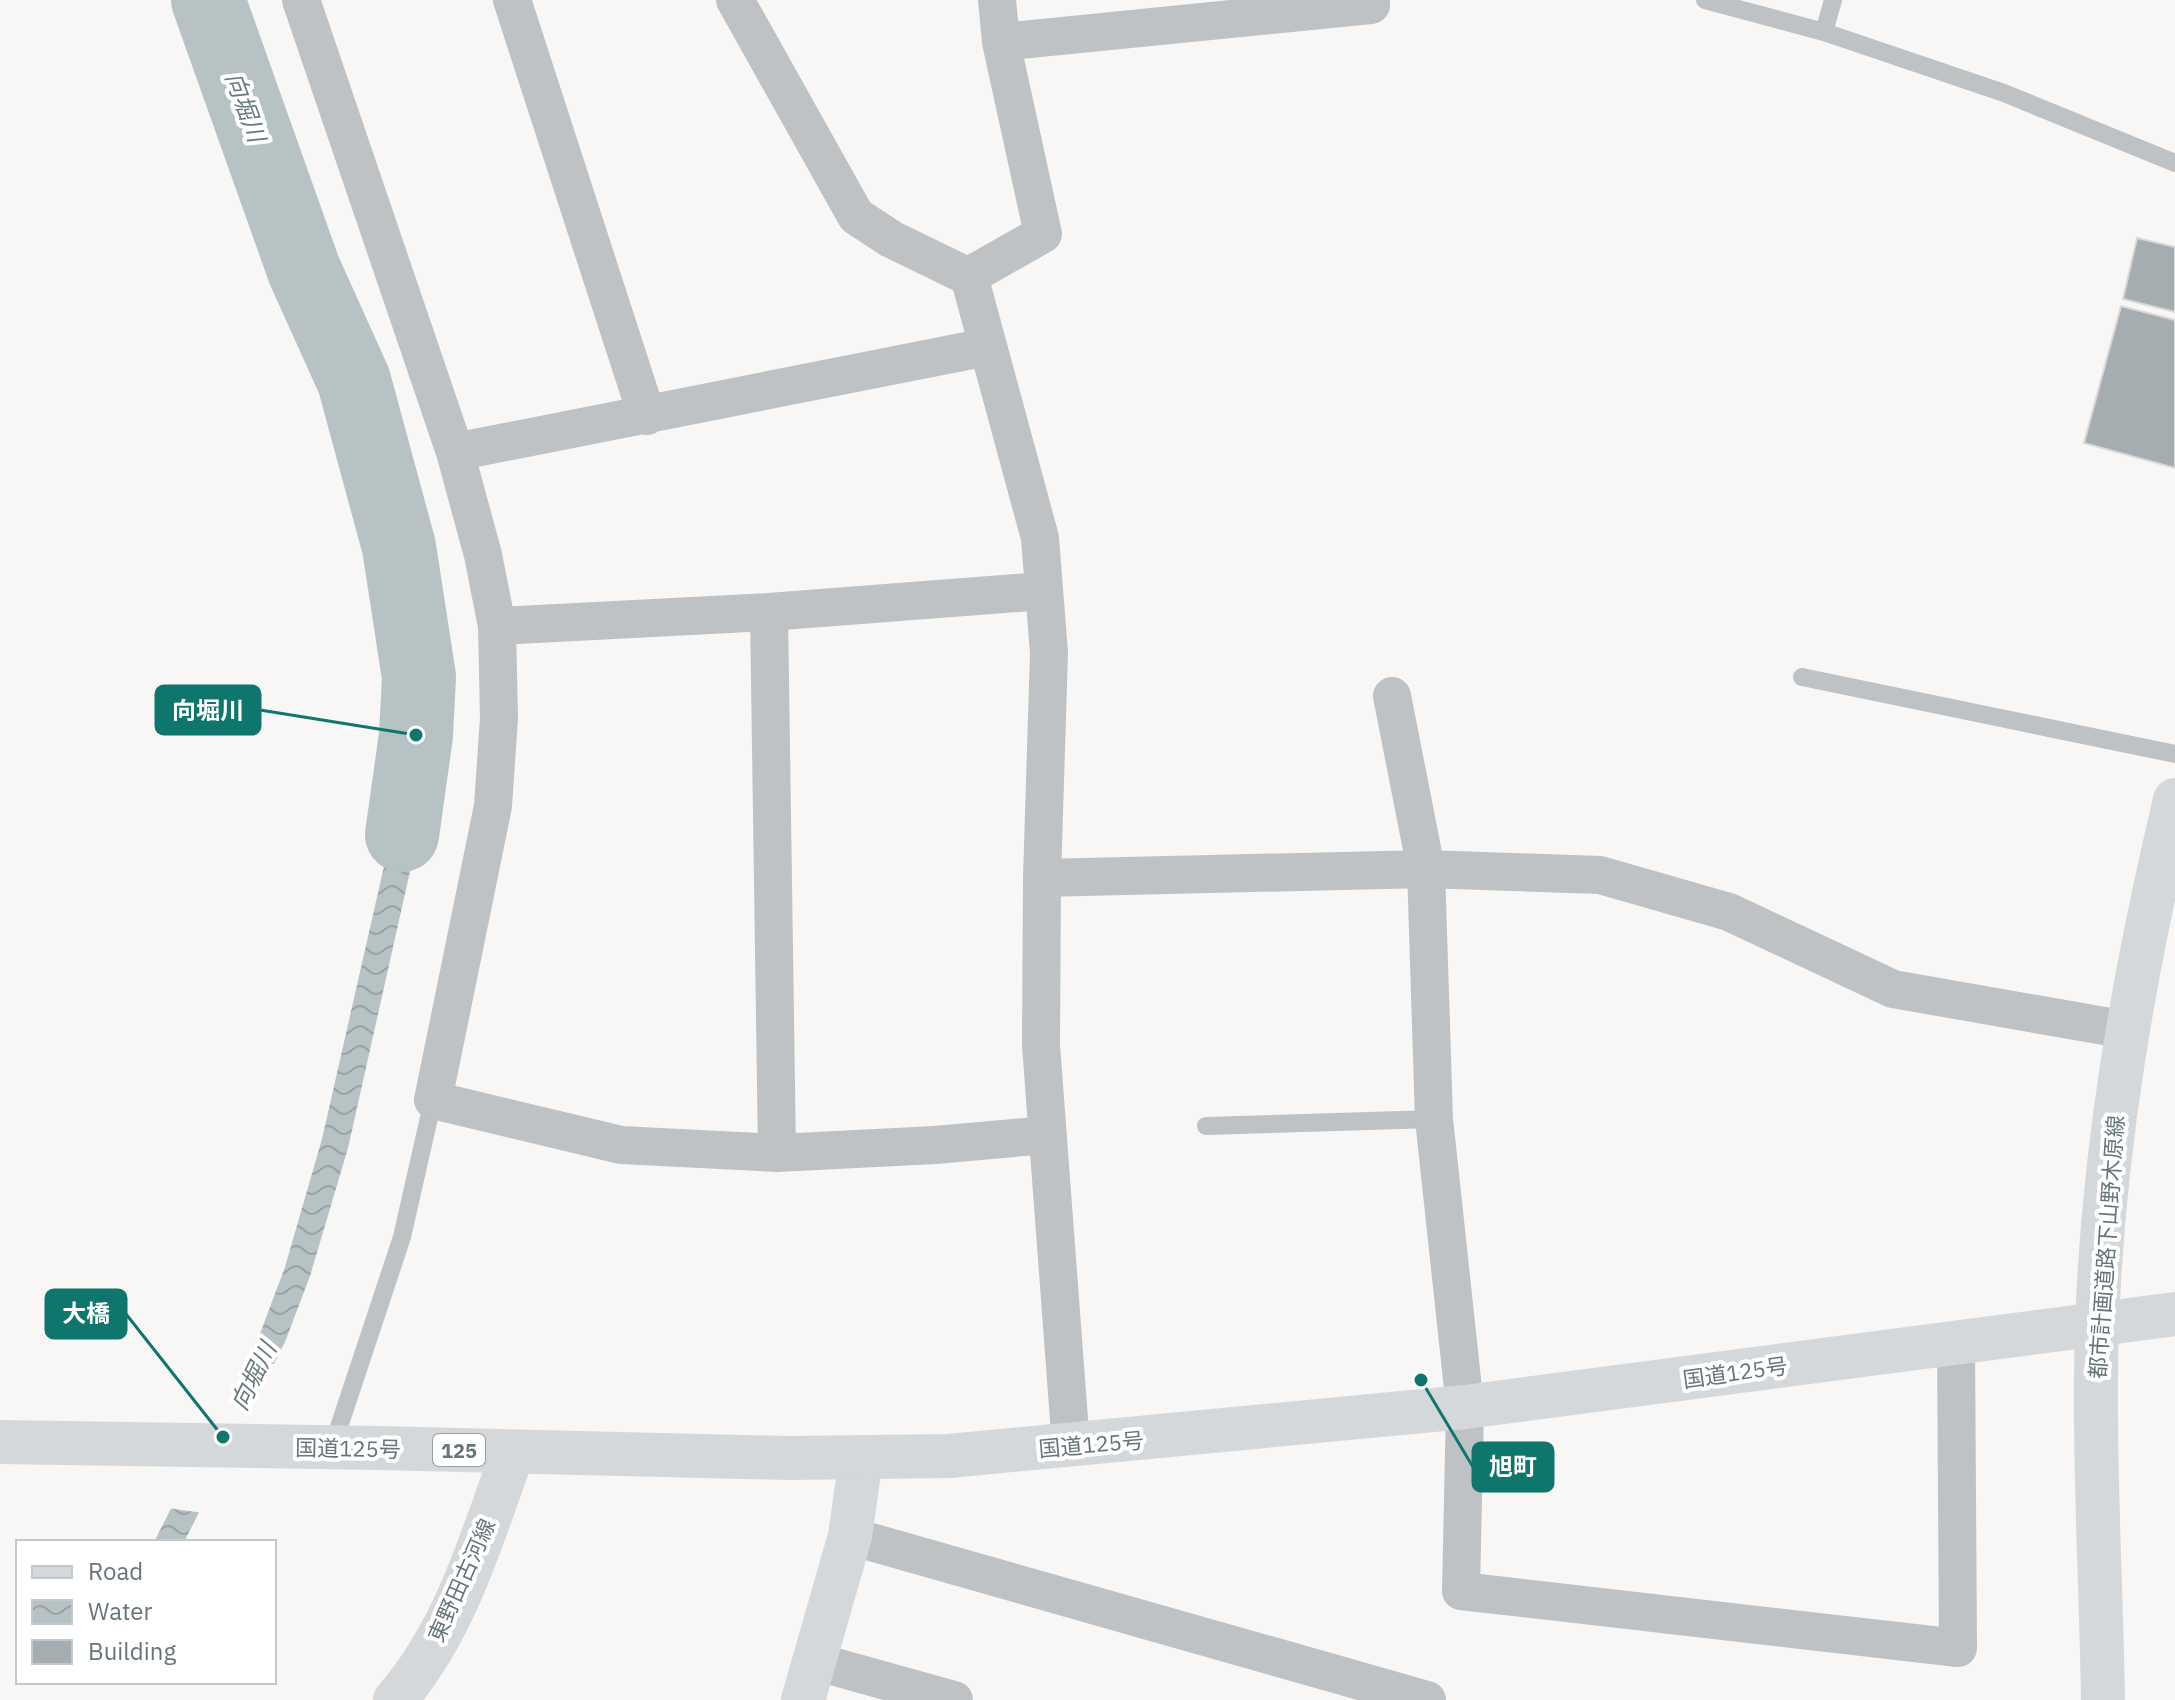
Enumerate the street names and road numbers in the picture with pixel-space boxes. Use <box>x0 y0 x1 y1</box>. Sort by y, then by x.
street label: 都市計画道路下山野木原線 <box>2082 1114 2130 1380</box>
street label: 国道125号 <box>1681 1350 1789 1394</box>
street label: 国道125号 <box>1037 1425 1145 1463</box>
street label: 国道125号 <box>295 1433 401 1463</box>
road number: 125 <box>433 1434 485 1466</box>
street label: 東野田古河線 <box>421 1514 501 1646</box>

